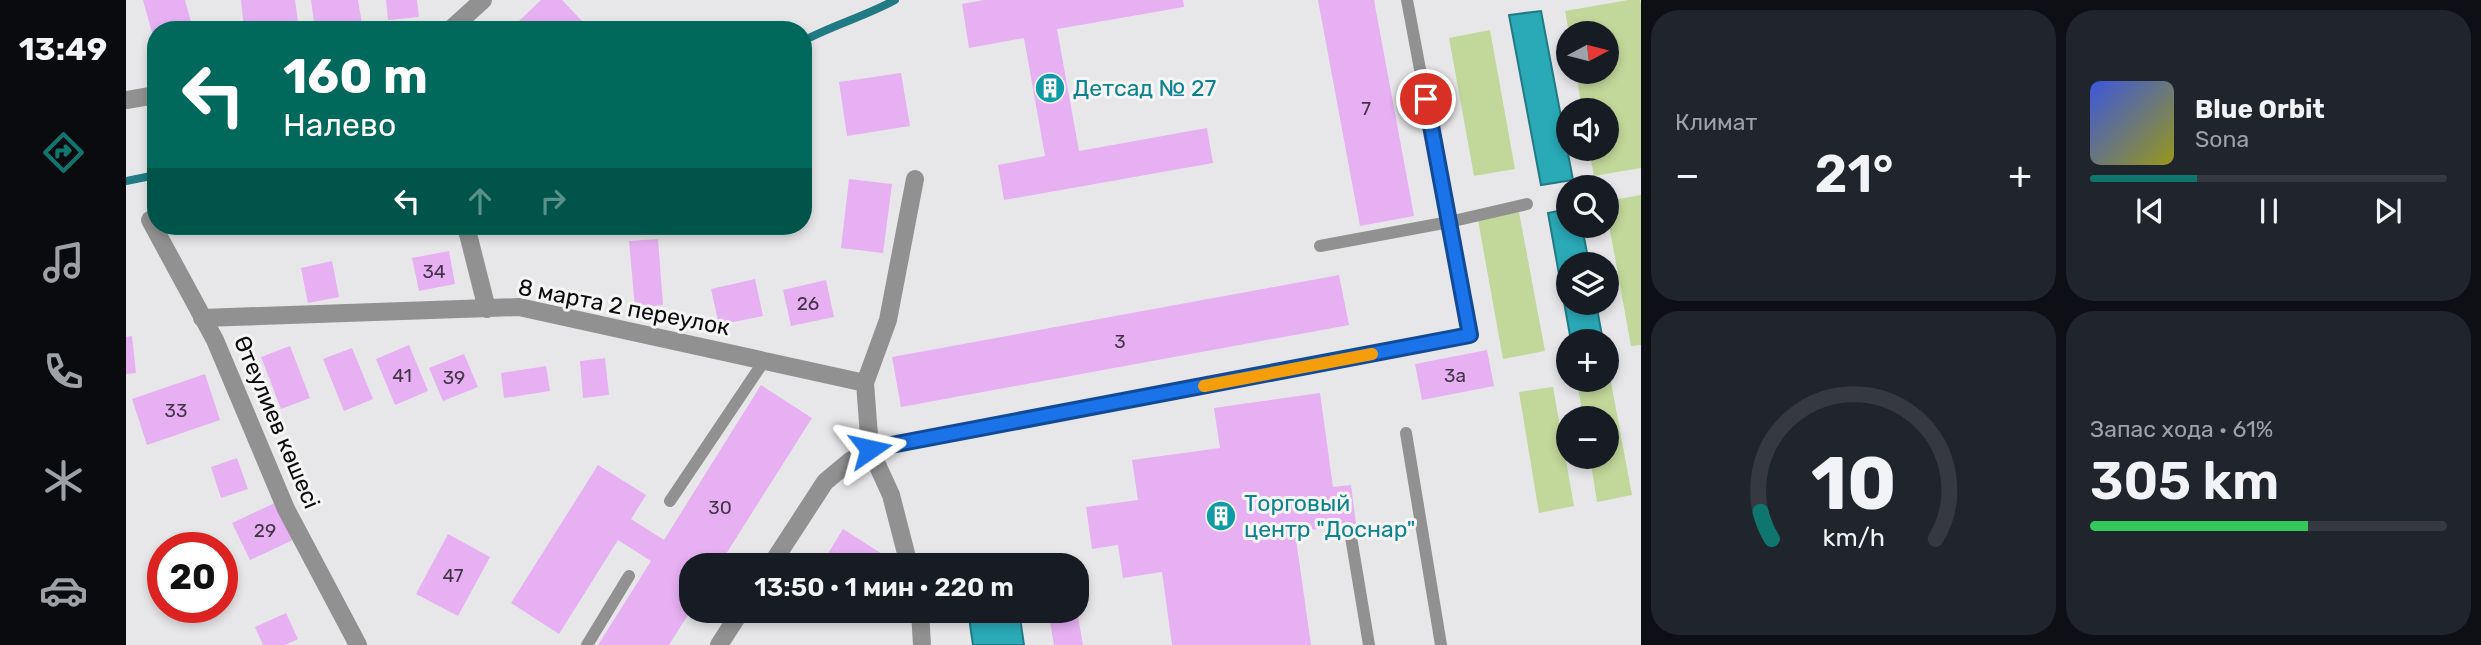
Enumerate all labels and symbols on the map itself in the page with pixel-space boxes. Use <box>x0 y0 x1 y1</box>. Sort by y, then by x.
north arrow <box>1556 21 1619 84</box>
pin <box>1396 69 1456 129</box>
building icon: Детсад № 27 <box>1033 71 1067 105</box>
place label: Детсад № 27 <box>1073 74 1217 102</box>
house number: 7 <box>1361 97 1371 120</box>
house number: 34 <box>422 260 446 283</box>
street label: 8 марта 2 переулок <box>516 273 732 341</box>
house number: 26 <box>797 292 819 315</box>
house number: 3 <box>1114 330 1126 353</box>
street label: Өтеулиев көшесі <box>228 331 326 513</box>
house number: 41 <box>392 364 412 387</box>
house number: 3а <box>1444 364 1466 387</box>
house number: 39 <box>443 366 465 389</box>
house number: 33 <box>165 399 187 422</box>
position arrow <box>833 412 907 486</box>
place label: Торговый центр "Доснар" <box>1244 489 1415 543</box>
house number: 30 <box>708 496 732 519</box>
building icon: Торговый центр "Доснар" <box>1204 499 1238 533</box>
house number: 29 <box>254 519 276 542</box>
speed limit sign: 20 <box>147 532 238 623</box>
house number: 47 <box>442 564 464 587</box>

